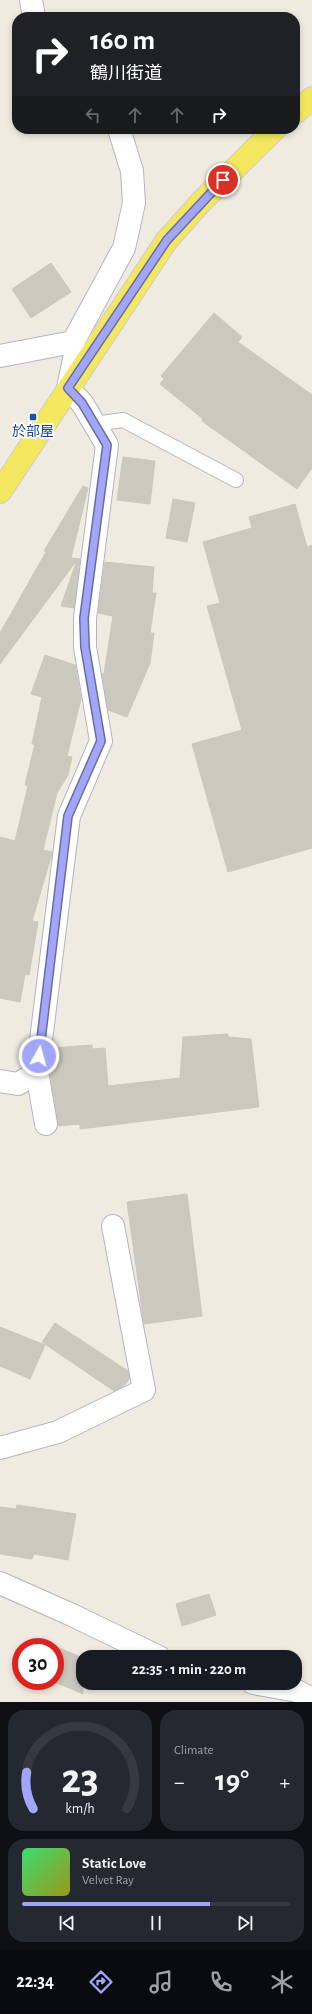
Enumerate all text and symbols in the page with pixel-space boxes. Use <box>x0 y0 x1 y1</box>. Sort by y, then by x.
text: 160 m <box>90 27 155 55</box>
icon: right <box>24 28 76 80</box>
text: 鶴川街道 <box>90 65 162 83</box>
icon: left <box>82 104 104 126</box>
icon: ahead <box>124 104 146 126</box>
icon: ahead <box>166 104 188 126</box>
icon: right <box>208 104 230 126</box>
pin <box>206 163 240 197</box>
icon: arrive <box>212 169 234 191</box>
marker: 於部屋 <box>28 412 38 422</box>
place label: 於部屋 <box>12 423 54 439</box>
position arrow <box>18 1035 60 1077</box>
speed limit sign: 30 <box>12 1638 64 1690</box>
text: 22:35 · 1 min · 220 m <box>132 1662 246 1677</box>
text: Climate <box>174 1744 213 1757</box>
text: 23 <box>61 1758 99 1799</box>
text: 19° <box>215 1766 249 1796</box>
text: − <box>174 1771 185 1793</box>
text: + <box>279 1771 290 1793</box>
text: km/h <box>65 1801 95 1815</box>
text: Static Love <box>82 1856 146 1871</box>
text: Velvet Ray <box>82 1874 134 1887</box>
icon: previous <box>56 1912 78 1934</box>
icon: pause <box>145 1912 167 1934</box>
icon: next <box>234 1912 256 1934</box>
icon: directions <box>87 1968 115 1996</box>
icon: music <box>147 1968 175 1996</box>
icon: phone <box>207 1968 235 1996</box>
icon: climate <box>268 1968 296 1996</box>
text: 22:34 <box>16 1973 54 1991</box>

